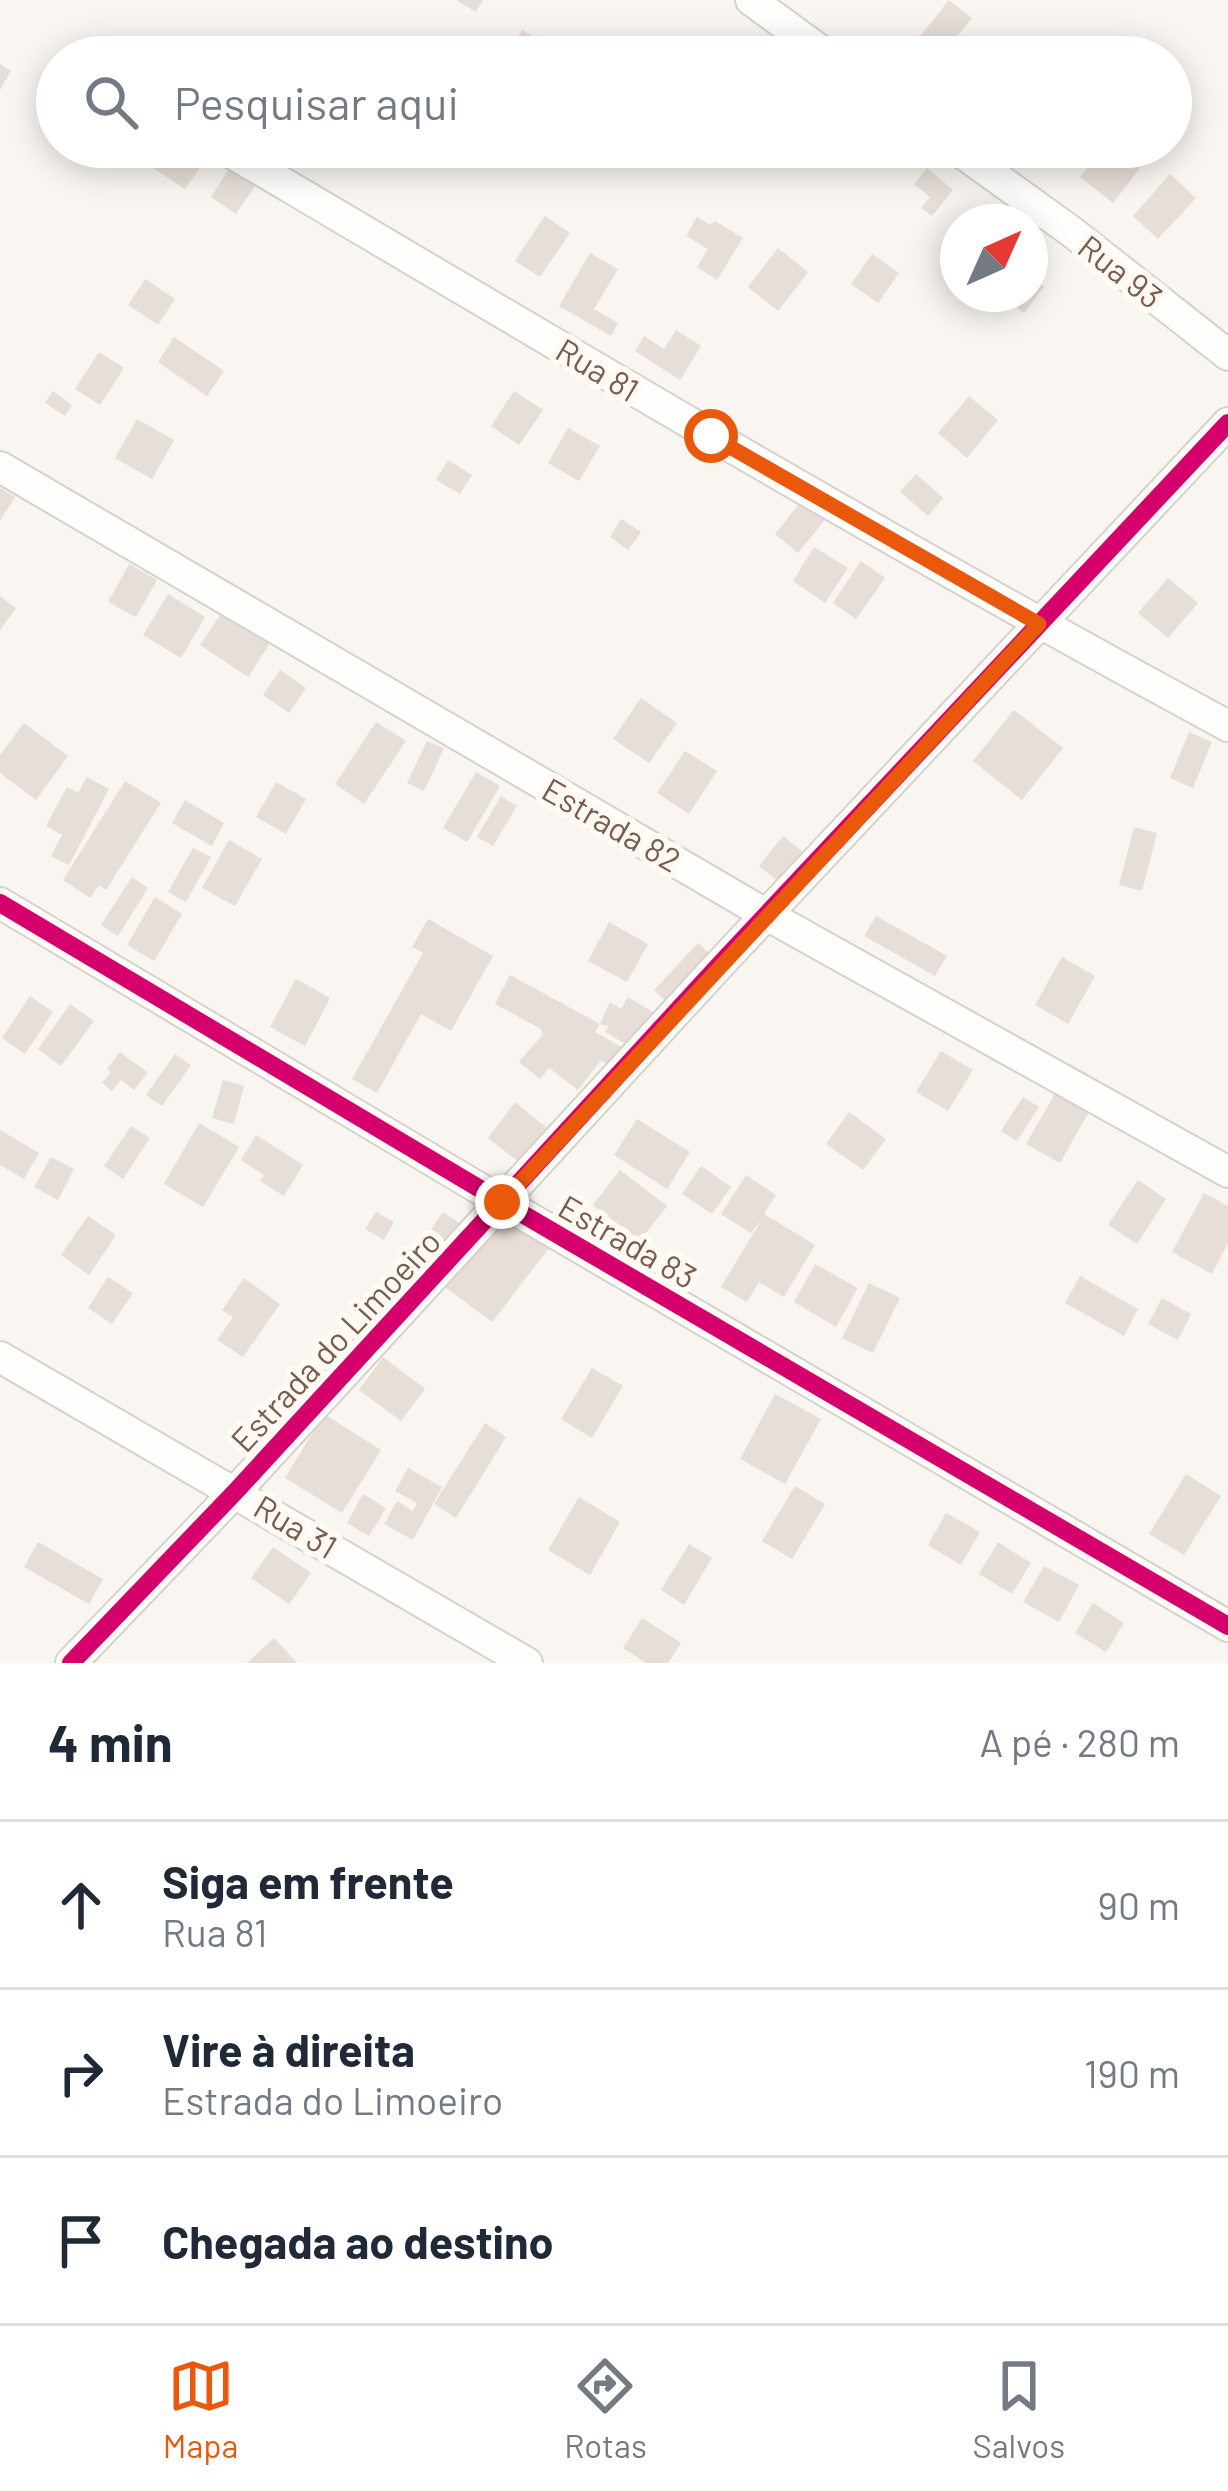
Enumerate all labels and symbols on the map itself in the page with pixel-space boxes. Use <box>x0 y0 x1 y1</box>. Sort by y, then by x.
north arrow <box>940 204 1048 312</box>
street label: Rua 93 <box>1071 226 1171 316</box>
street label: Rua 81 <box>549 329 647 409</box>
route start <box>684 409 738 463</box>
street label: Estrada 82 <box>536 768 688 880</box>
route end <box>475 1175 529 1229</box>
street label: Estrada 83 <box>552 1186 704 1296</box>
street label: Estrada do Limoeiro <box>222 1221 448 1459</box>
street label: Rua 31 <box>247 1486 345 1566</box>

